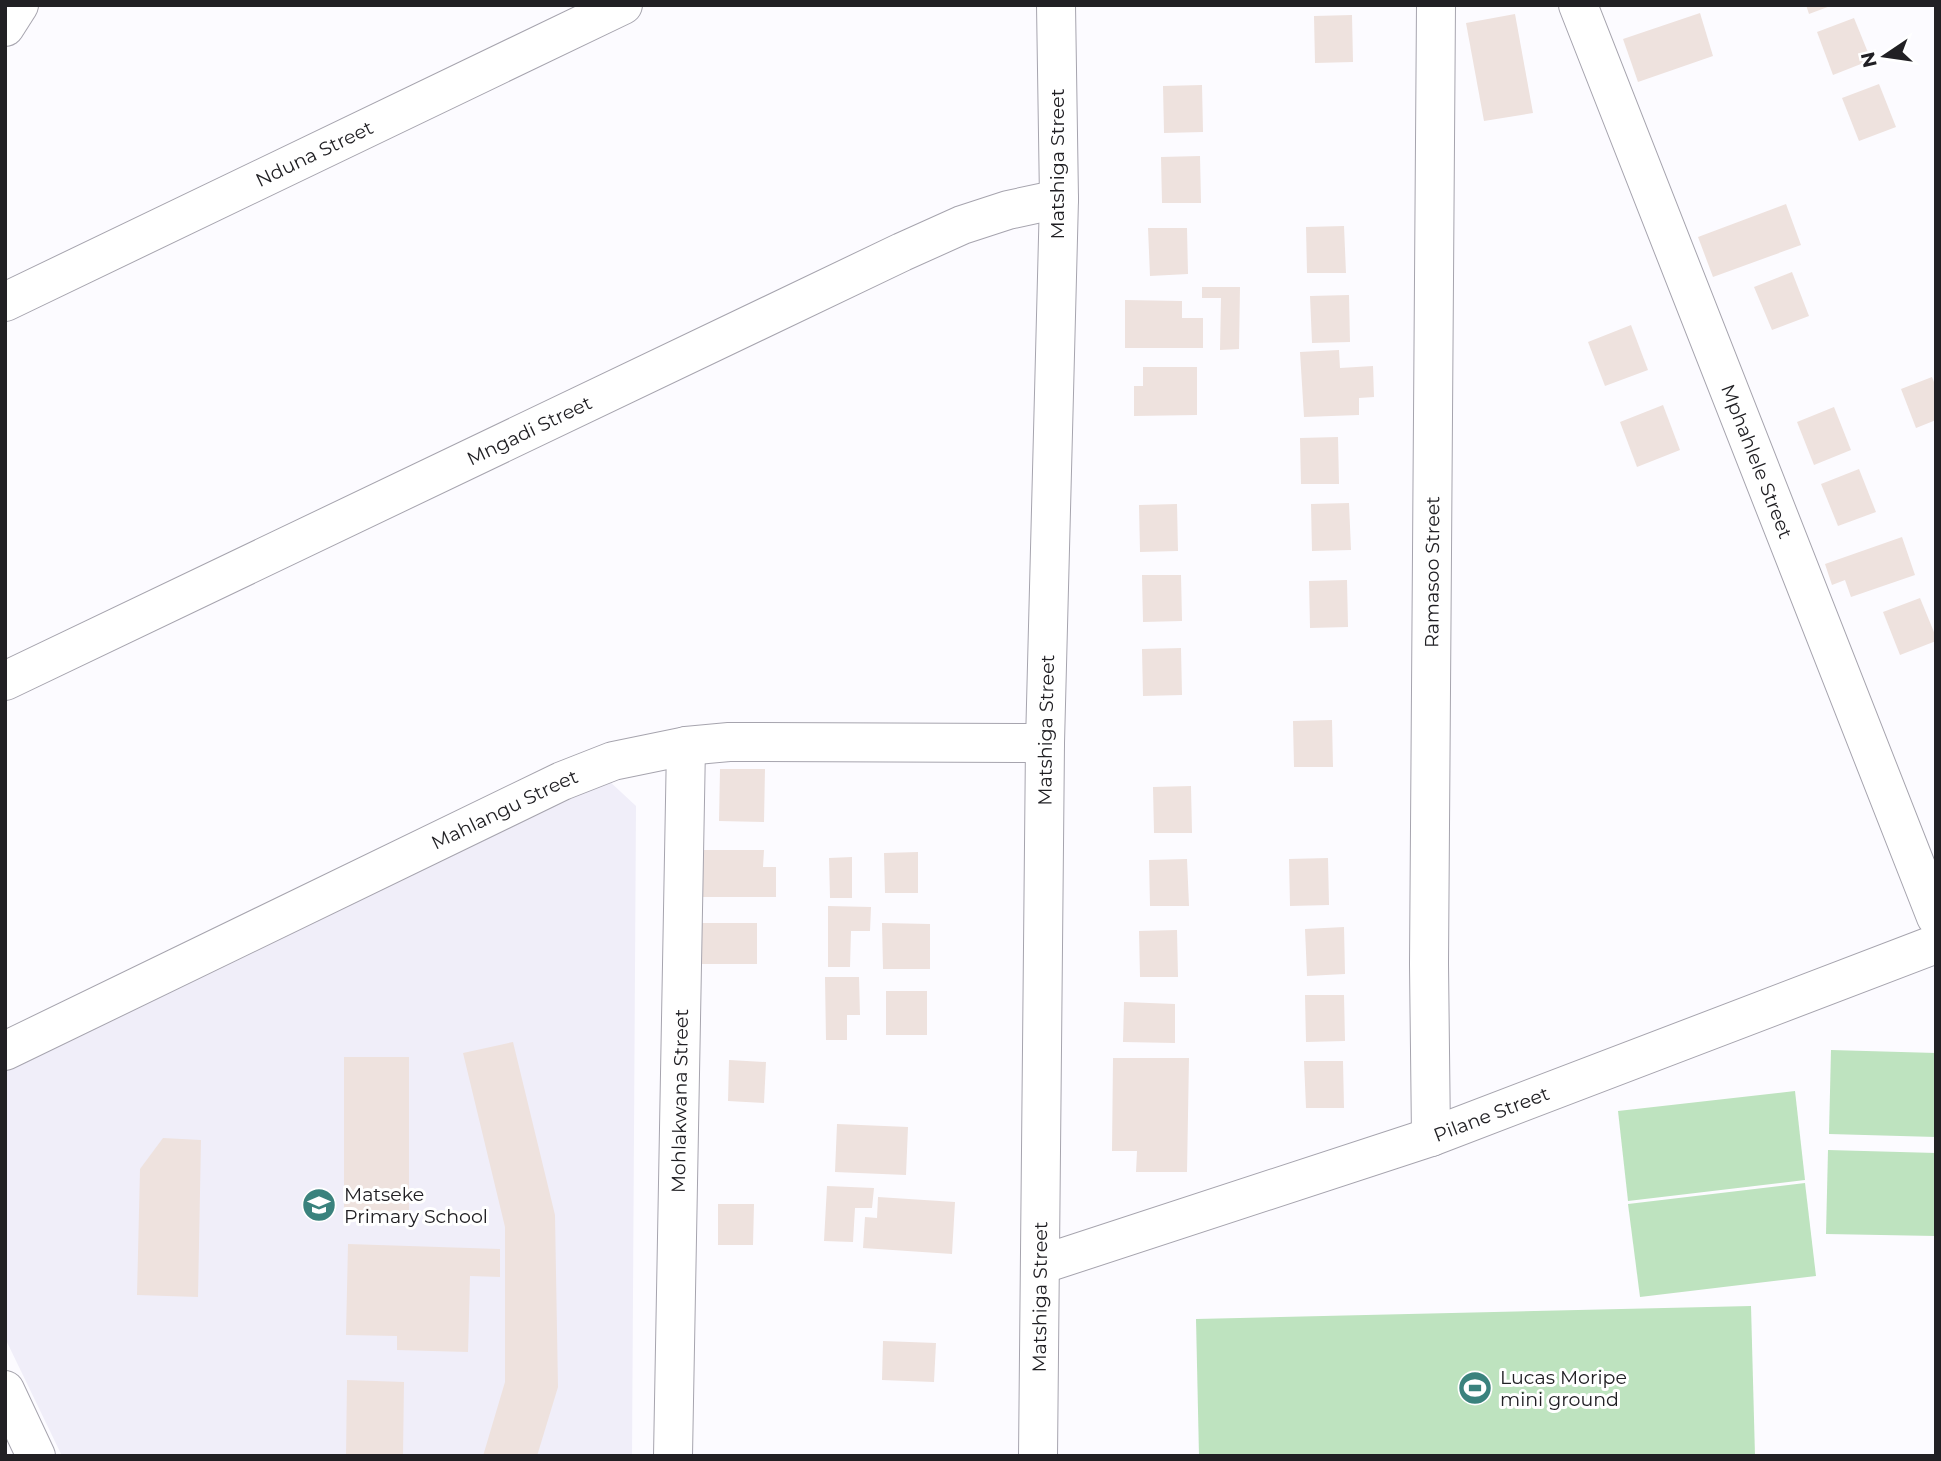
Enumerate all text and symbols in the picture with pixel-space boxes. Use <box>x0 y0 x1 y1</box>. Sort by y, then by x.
north arrow <box>1850 21 1920 91</box>
text: N <box>1856 50 1882 70</box>
street label: Matshiga Street <box>1046 88 1069 239</box>
street label: Nduna Street <box>252 115 377 191</box>
street label: Mphahlele Street <box>1716 381 1798 542</box>
street label: Mngadi Street <box>463 391 596 470</box>
street label: Ramasoo Street <box>1420 496 1444 648</box>
street label: Matshiga Street <box>1033 654 1059 806</box>
street label: Mahlangu Street <box>428 764 581 854</box>
street label: Mohlakwana Street <box>666 1008 693 1193</box>
street label: Pilane Street <box>1430 1081 1553 1146</box>
place label: Matseke Primary School <box>344 1183 488 1228</box>
school or university icon: Matseke Primary School <box>300 1186 338 1224</box>
street label: Matshiga Street <box>1027 1221 1052 1373</box>
place label: Lucas Moripe mini ground <box>1500 1366 1627 1411</box>
sports icon: Lucas Moripe mini ground <box>1456 1369 1494 1407</box>

